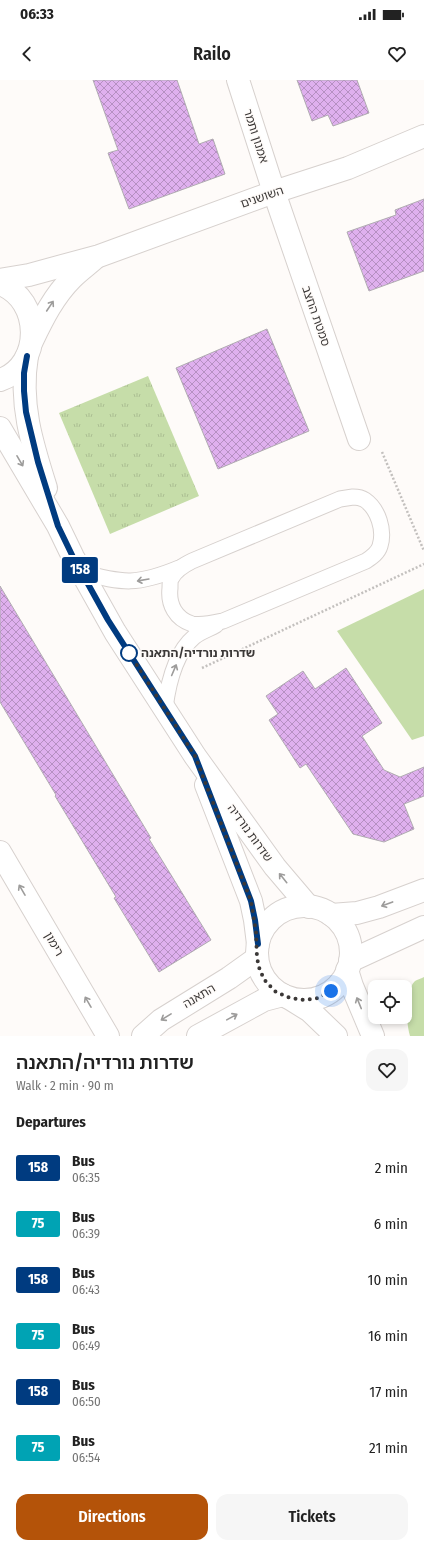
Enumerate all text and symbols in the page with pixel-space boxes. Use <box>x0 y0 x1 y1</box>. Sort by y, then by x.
text: 06:33 <box>20 5 54 23</box>
icon: back <box>16 43 38 65</box>
text: Railo <box>193 43 231 65</box>
icon: heart <box>386 43 408 65</box>
street label: אמנון ותמר <box>241 107 271 165</box>
street label: השושנים <box>239 183 285 211</box>
street label: סמטת החצב <box>299 284 333 348</box>
one-way arrow <box>46 301 54 312</box>
one-way arrow <box>17 455 25 467</box>
line badge: 158 <box>57 557 103 583</box>
text: 158 <box>70 561 90 578</box>
one-way arrow <box>137 576 150 584</box>
marker: שדרות נורדיה/התאנה <box>120 644 138 662</box>
place label: שדרות נורדיה/התאנה <box>141 646 255 660</box>
one-way arrow <box>171 664 178 676</box>
street label: שדרות נורדיה <box>225 802 275 864</box>
one-way arrow <box>279 872 288 883</box>
one-way arrow <box>18 884 26 896</box>
one-way arrow <box>382 900 394 908</box>
street label: רימון <box>42 930 66 958</box>
map controls <box>368 980 412 1024</box>
button: locate <box>368 980 412 1024</box>
street label: התאנה <box>180 981 218 1011</box>
your location <box>321 981 341 1001</box>
one-way arrow <box>83 996 91 1008</box>
one-way arrow <box>355 998 362 1010</box>
one-way arrow <box>161 1013 172 1021</box>
one-way arrow <box>226 1013 238 1020</box>
button: heart <box>366 1049 408 1091</box>
text: שדרות נורדיה/התאנה <box>16 1051 194 1074</box>
text: Walk · 2 min · 90 m <box>16 1078 114 1093</box>
text: Departures <box>16 1113 86 1131</box>
text: Bus <box>72 1152 95 1170</box>
text: 158 <box>28 1159 48 1176</box>
text: 2 min <box>375 1159 408 1177</box>
text: 06:35 <box>72 1170 100 1185</box>
text: Bus <box>72 1208 95 1226</box>
text: 75 <box>32 1215 44 1232</box>
text: 6 min <box>374 1215 408 1233</box>
text: 06:39 <box>72 1226 100 1241</box>
text: Bus <box>72 1264 95 1282</box>
text: 158 <box>28 1271 48 1288</box>
text: 10 min <box>368 1271 408 1289</box>
text: 06:43 <box>72 1282 100 1297</box>
text: Bus <box>72 1320 95 1338</box>
text: 75 <box>32 1327 44 1344</box>
text: 16 min <box>368 1327 408 1345</box>
text: 06:49 <box>72 1338 100 1353</box>
text: Bus <box>72 1376 95 1394</box>
text: 158 <box>28 1383 48 1400</box>
text: 17 min <box>369 1383 408 1401</box>
text: 06:50 <box>72 1394 101 1409</box>
text: Bus <box>72 1432 95 1450</box>
text: 75 <box>32 1439 44 1456</box>
text: 21 min <box>369 1439 408 1457</box>
text: 06:54 <box>72 1450 100 1465</box>
button: Directions <box>16 1494 208 1540</box>
button: Tickets <box>216 1494 408 1540</box>

